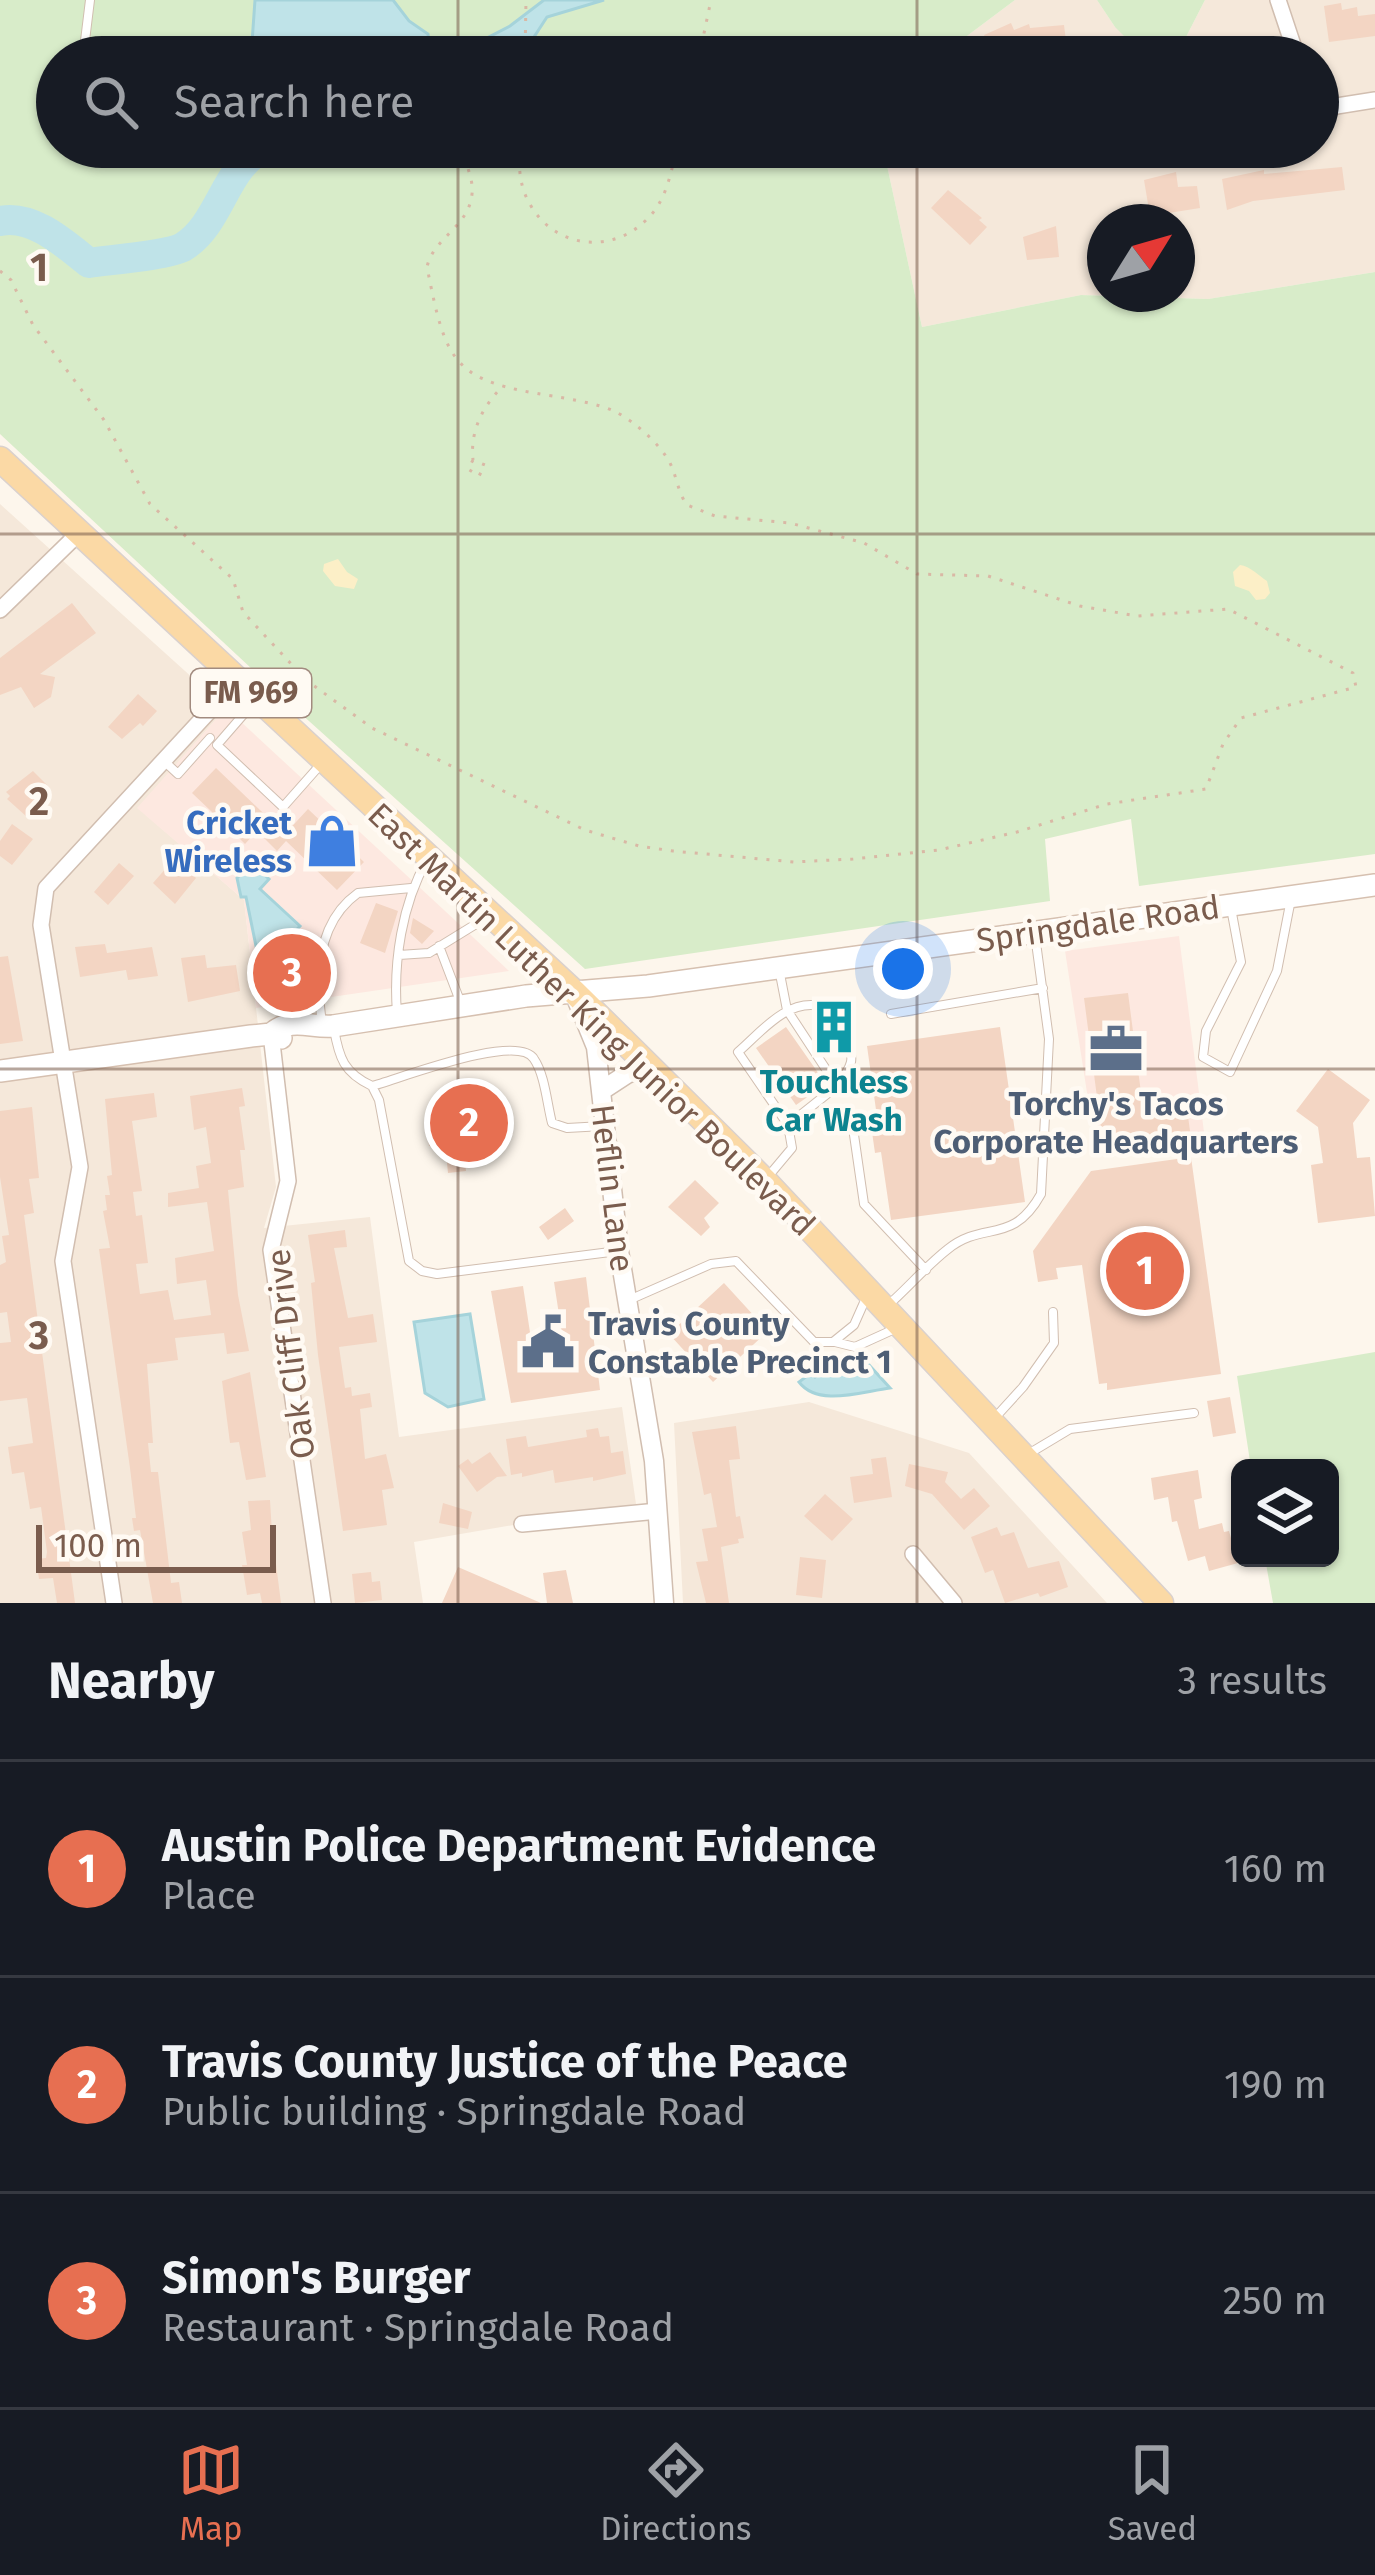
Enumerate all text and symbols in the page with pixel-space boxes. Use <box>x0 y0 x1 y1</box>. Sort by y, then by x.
search box <box>36 36 1339 168</box>
icon: search <box>78 69 144 135</box>
text: Search here <box>174 75 414 129</box>
north arrow <box>1087 204 1195 312</box>
text: 1 <box>30 245 48 291</box>
road number: FM 969 <box>191 669 311 717</box>
text: 2 <box>29 779 49 825</box>
street label: East Martin Luther King Junior Boulevard <box>359 795 823 1245</box>
place label: Cricket Wireless <box>165 803 293 881</box>
shop icon: Cricket Wireless <box>303 812 361 870</box>
street label: Springdale Road <box>974 887 1222 961</box>
pin: 3 <box>253 928 331 1018</box>
your location <box>873 939 933 999</box>
building icon: Touchless Car Wash <box>805 998 863 1056</box>
office icon: Torchy's Tacos Corporate Headquarters <box>1087 1020 1145 1078</box>
place label: Touchless Car Wash <box>760 1062 908 1140</box>
pin: 2 <box>430 1078 508 1168</box>
place label: Torchy's Tacos Corporate Headquarters <box>933 1084 1299 1162</box>
street label: Heflin Lane <box>582 1102 642 1274</box>
pin: 1 <box>1106 1226 1184 1316</box>
street label: Oak Cliff Drive <box>258 1246 324 1461</box>
place label: Travis County Constable Precinct 1 <box>588 1304 892 1382</box>
text: 3 <box>28 1313 49 1359</box>
public building icon: Travis County Constable Precinct 1 <box>519 1313 577 1371</box>
map controls <box>1231 1459 1339 1567</box>
button: layers <box>1231 1459 1339 1567</box>
scale bar <box>36 1519 276 1572</box>
text: 100 m <box>54 1526 142 1566</box>
text: Nearby <box>48 1650 214 1712</box>
text: 3 results <box>1177 1658 1327 1704</box>
text: Austin Police Department Evidence <box>162 1819 876 1873</box>
text: 1 <box>78 1846 96 1892</box>
text: 160 m <box>1224 1846 1327 1892</box>
text: Place <box>162 1873 256 1919</box>
text: Travis County Justice of the Peace <box>162 2035 848 2089</box>
text: 2 <box>77 2062 97 2108</box>
text: 190 m <box>1224 2062 1327 2108</box>
text: Public building · Springdale Road <box>162 2089 746 2135</box>
text: Simon's Burger <box>162 2251 471 2305</box>
text: 3 <box>77 2278 97 2324</box>
text: 250 m <box>1223 2278 1327 2324</box>
text: Restaurant · Springdale Road <box>162 2305 674 2351</box>
tab: Map <box>178 2437 244 2549</box>
tab: Directions <box>600 2437 752 2549</box>
tab: Saved <box>1108 2437 1197 2549</box>

